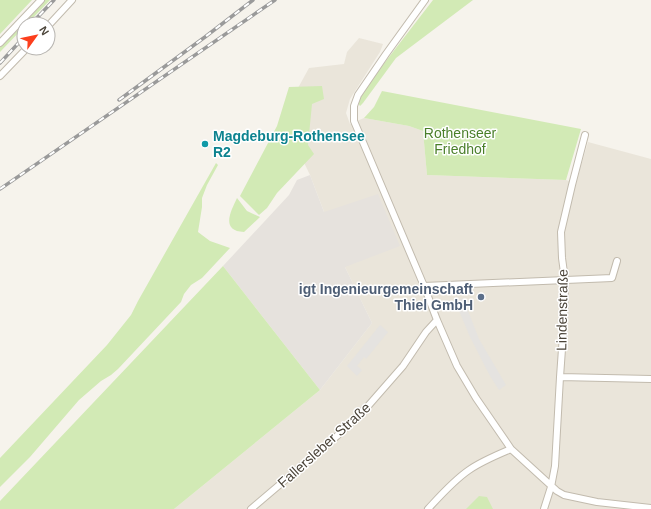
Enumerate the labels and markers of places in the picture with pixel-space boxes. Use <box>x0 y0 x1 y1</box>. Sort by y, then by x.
place label: Magdeburg-Rothensee R2 <box>213 128 365 160</box>
marker: Magdeburg-Rothensee R2 <box>200 139 210 149</box>
place label: igt Ingenieurgemeinschaft Thiel GmbH <box>299 281 473 313</box>
marker: igt Ingenieurgemeinschaft Thiel GmbH <box>476 292 486 302</box>

